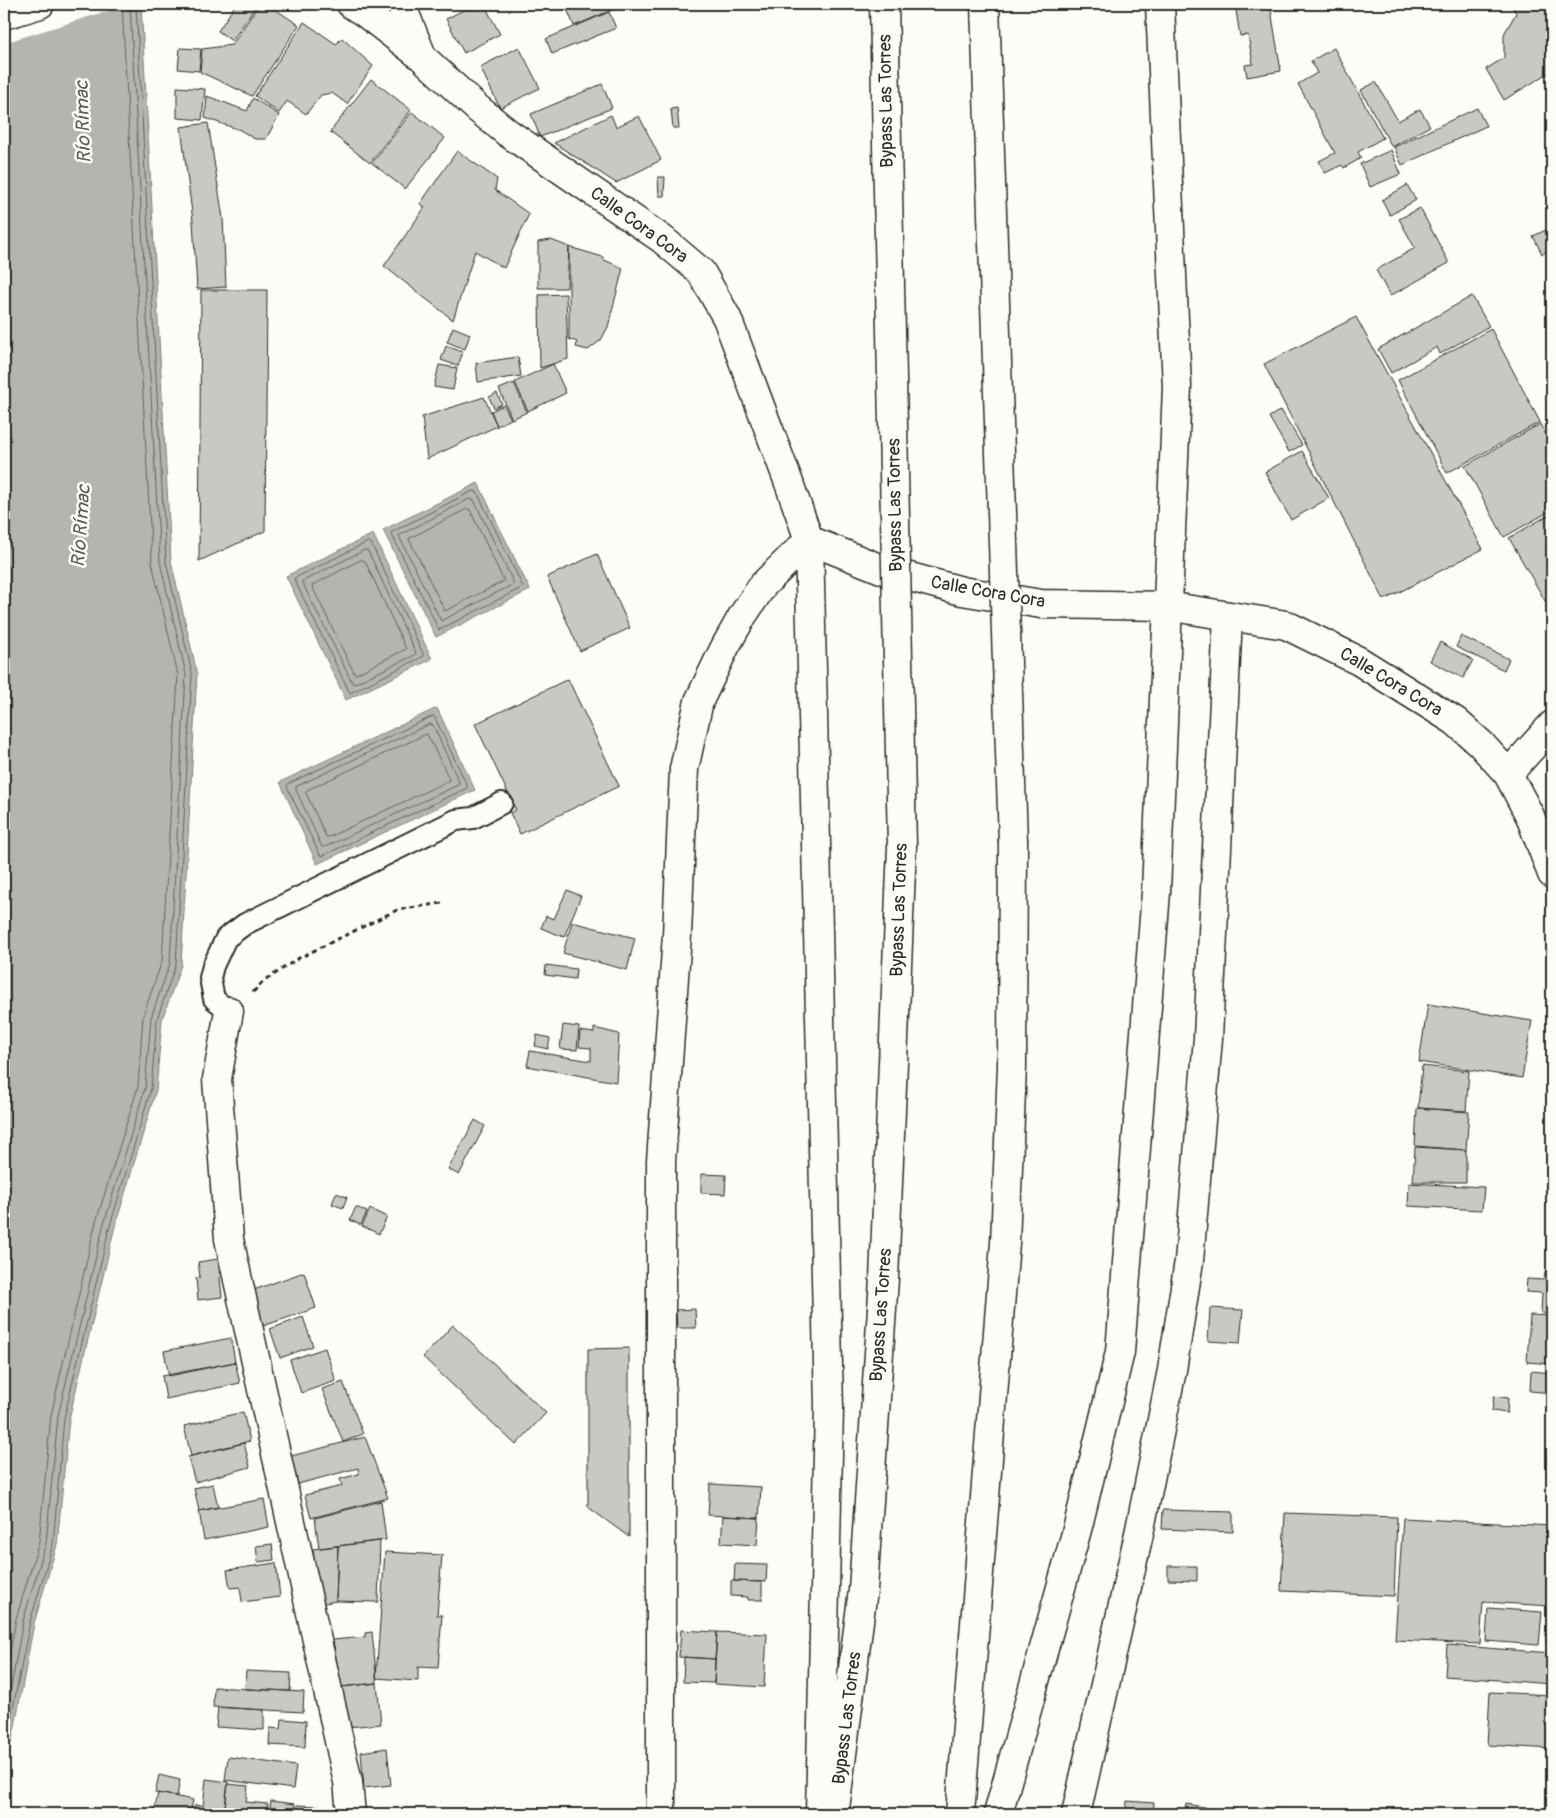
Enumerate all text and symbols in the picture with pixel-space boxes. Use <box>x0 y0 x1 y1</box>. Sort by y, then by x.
street label: Bypass Las Torres <box>873 34 899 168</box>
water label: Río Rímac <box>70 79 96 164</box>
street label: Calle Cora Cora <box>585 182 693 268</box>
street label: Bypass Las Torres <box>882 438 908 572</box>
water label: Río Rímac <box>66 483 96 568</box>
street label: Calle Cora Cora <box>929 571 1047 613</box>
street label: Calle Cora Cora <box>1335 642 1447 722</box>
street label: Bypass Las Torres <box>885 843 913 977</box>
street label: Bypass Las Torres <box>865 1248 897 1382</box>
street label: Bypass Las Torres <box>827 1650 867 1786</box>

